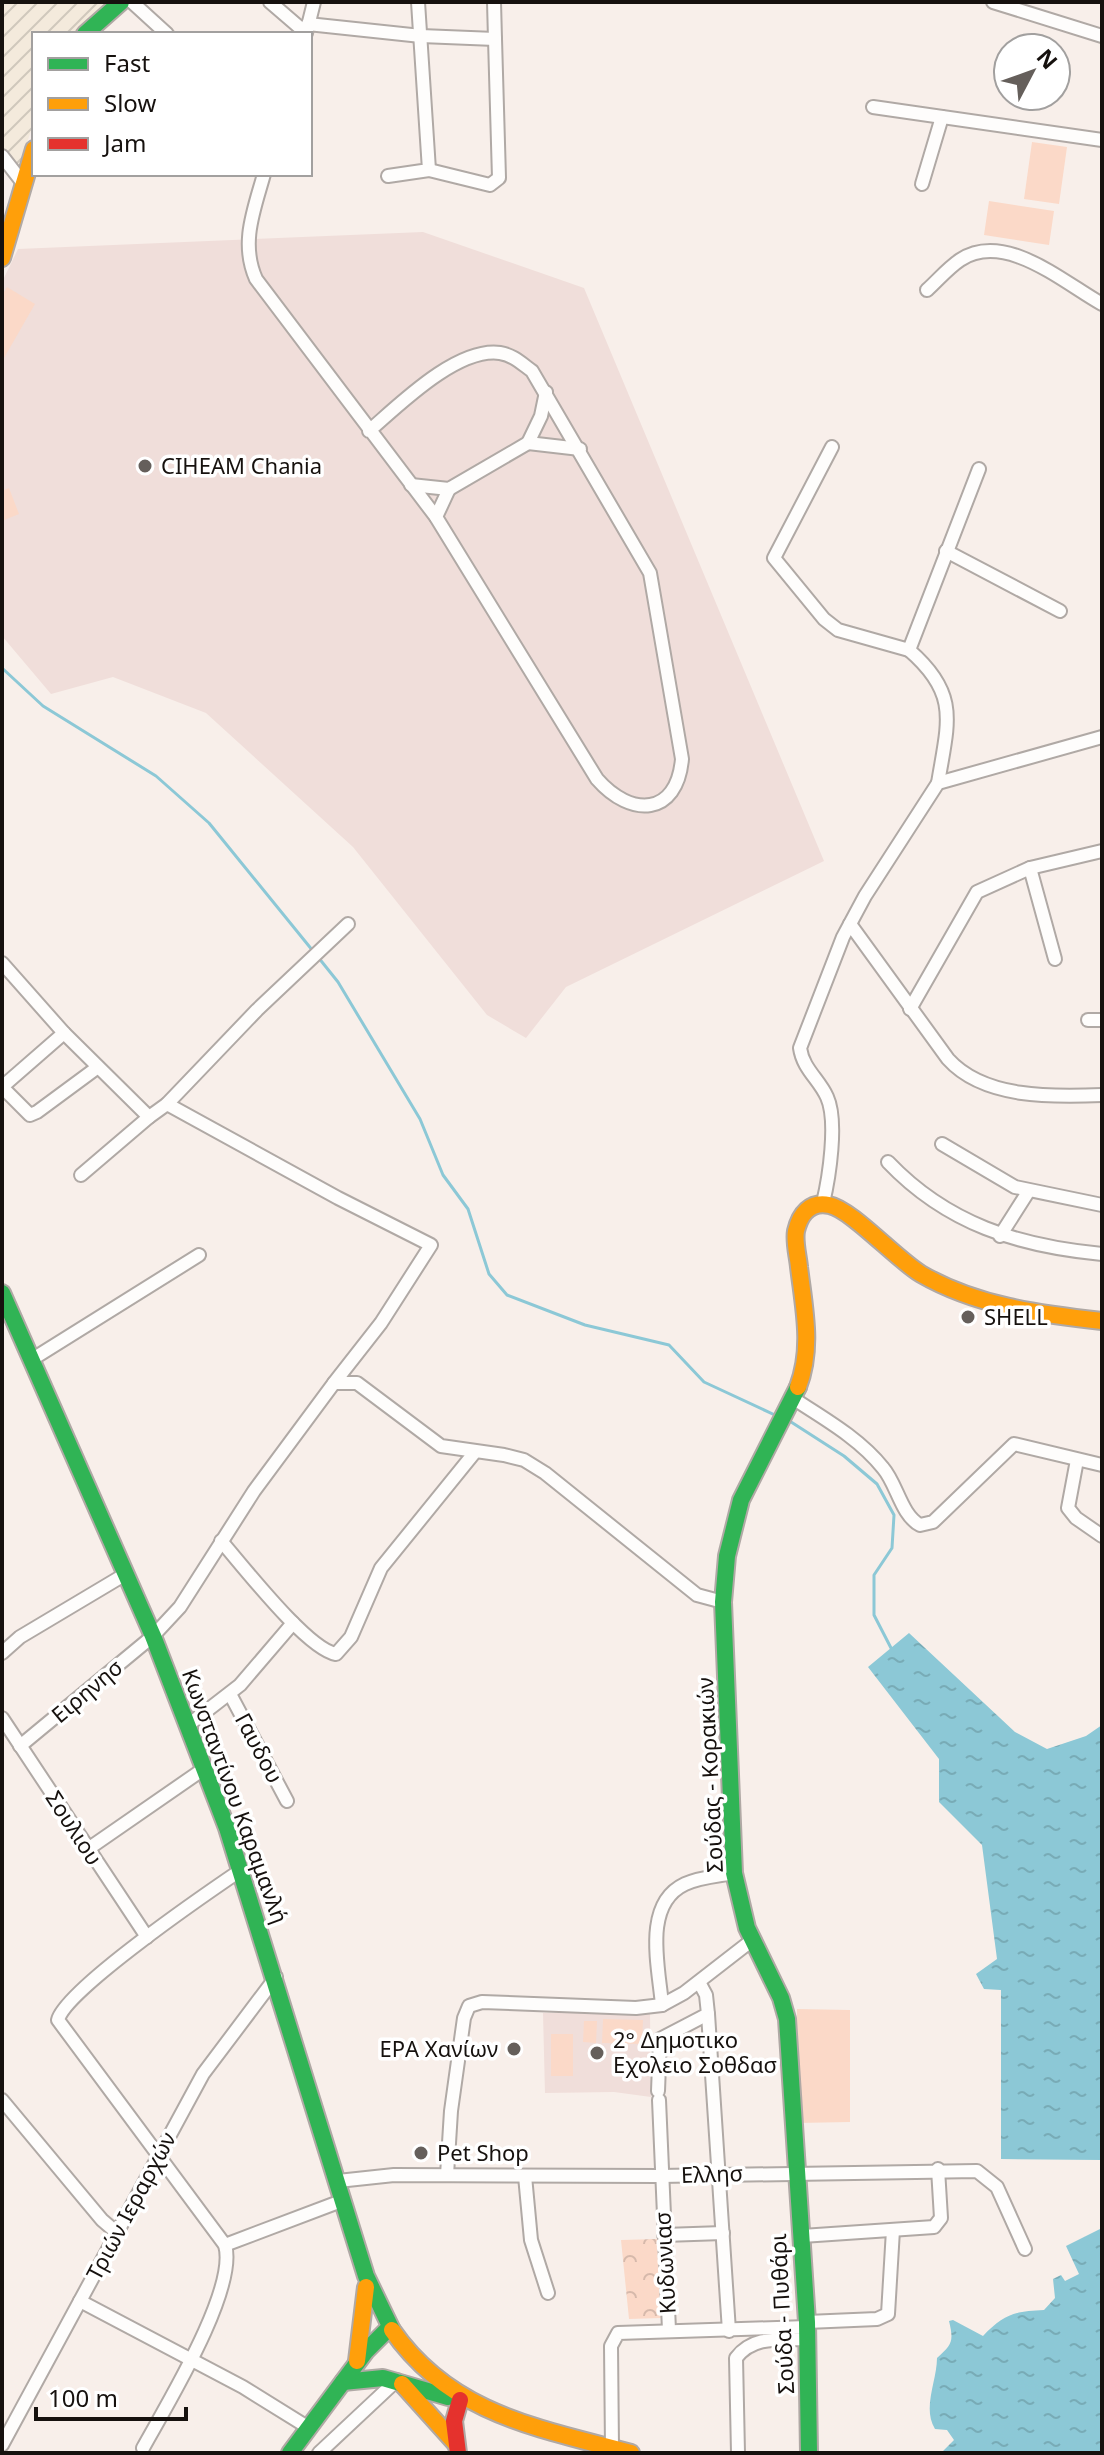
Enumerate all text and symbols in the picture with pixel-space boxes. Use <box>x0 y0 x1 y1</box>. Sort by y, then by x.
legend <box>32 32 312 176</box>
north arrow <box>992 32 1072 112</box>
text: N <box>1031 42 1065 75</box>
text: Fast <box>104 46 150 79</box>
text: Slow <box>104 86 156 119</box>
text: Jam <box>102 126 146 159</box>
place label: CIHEAM Chania <box>161 450 322 480</box>
marker: CIHEAM Chania <box>136 457 154 475</box>
place label: SHELL <box>984 1301 1048 1331</box>
marker: SHELL <box>959 1308 977 1326</box>
street label: Ειρηνησ <box>44 1652 128 1729</box>
street label: Κωνσταντίνου Καραμανλή <box>176 1664 296 1927</box>
street label: Σούδας - Κορακιών <box>689 1677 729 1874</box>
street label: Γαυδου <box>229 1707 291 1788</box>
street label: Σουλιου <box>40 1784 110 1870</box>
place label: 2° Δημοτικο Εχολειο Σοθδασ <box>613 2024 777 2079</box>
place label: ΕΡΑ Χανίων <box>379 2033 498 2063</box>
marker: ΕΡΑ Χανίων <box>505 2040 523 2058</box>
marker: 2° Δημοτικο Εχολειο Σοθδασ <box>588 2044 606 2062</box>
street label: Τριών Ιεραρχών <box>78 2126 182 2285</box>
place label: Pet Shop <box>437 2137 529 2167</box>
marker: Pet Shop <box>412 2144 430 2162</box>
street label: Ελλησ <box>680 2157 743 2189</box>
street label: Κυδωνιασ <box>646 2211 682 2315</box>
street label: Σούδα - Πυθάρι <box>762 2233 800 2395</box>
scale bar <box>36 2371 186 2421</box>
text: 100 m <box>48 2381 118 2414</box>

